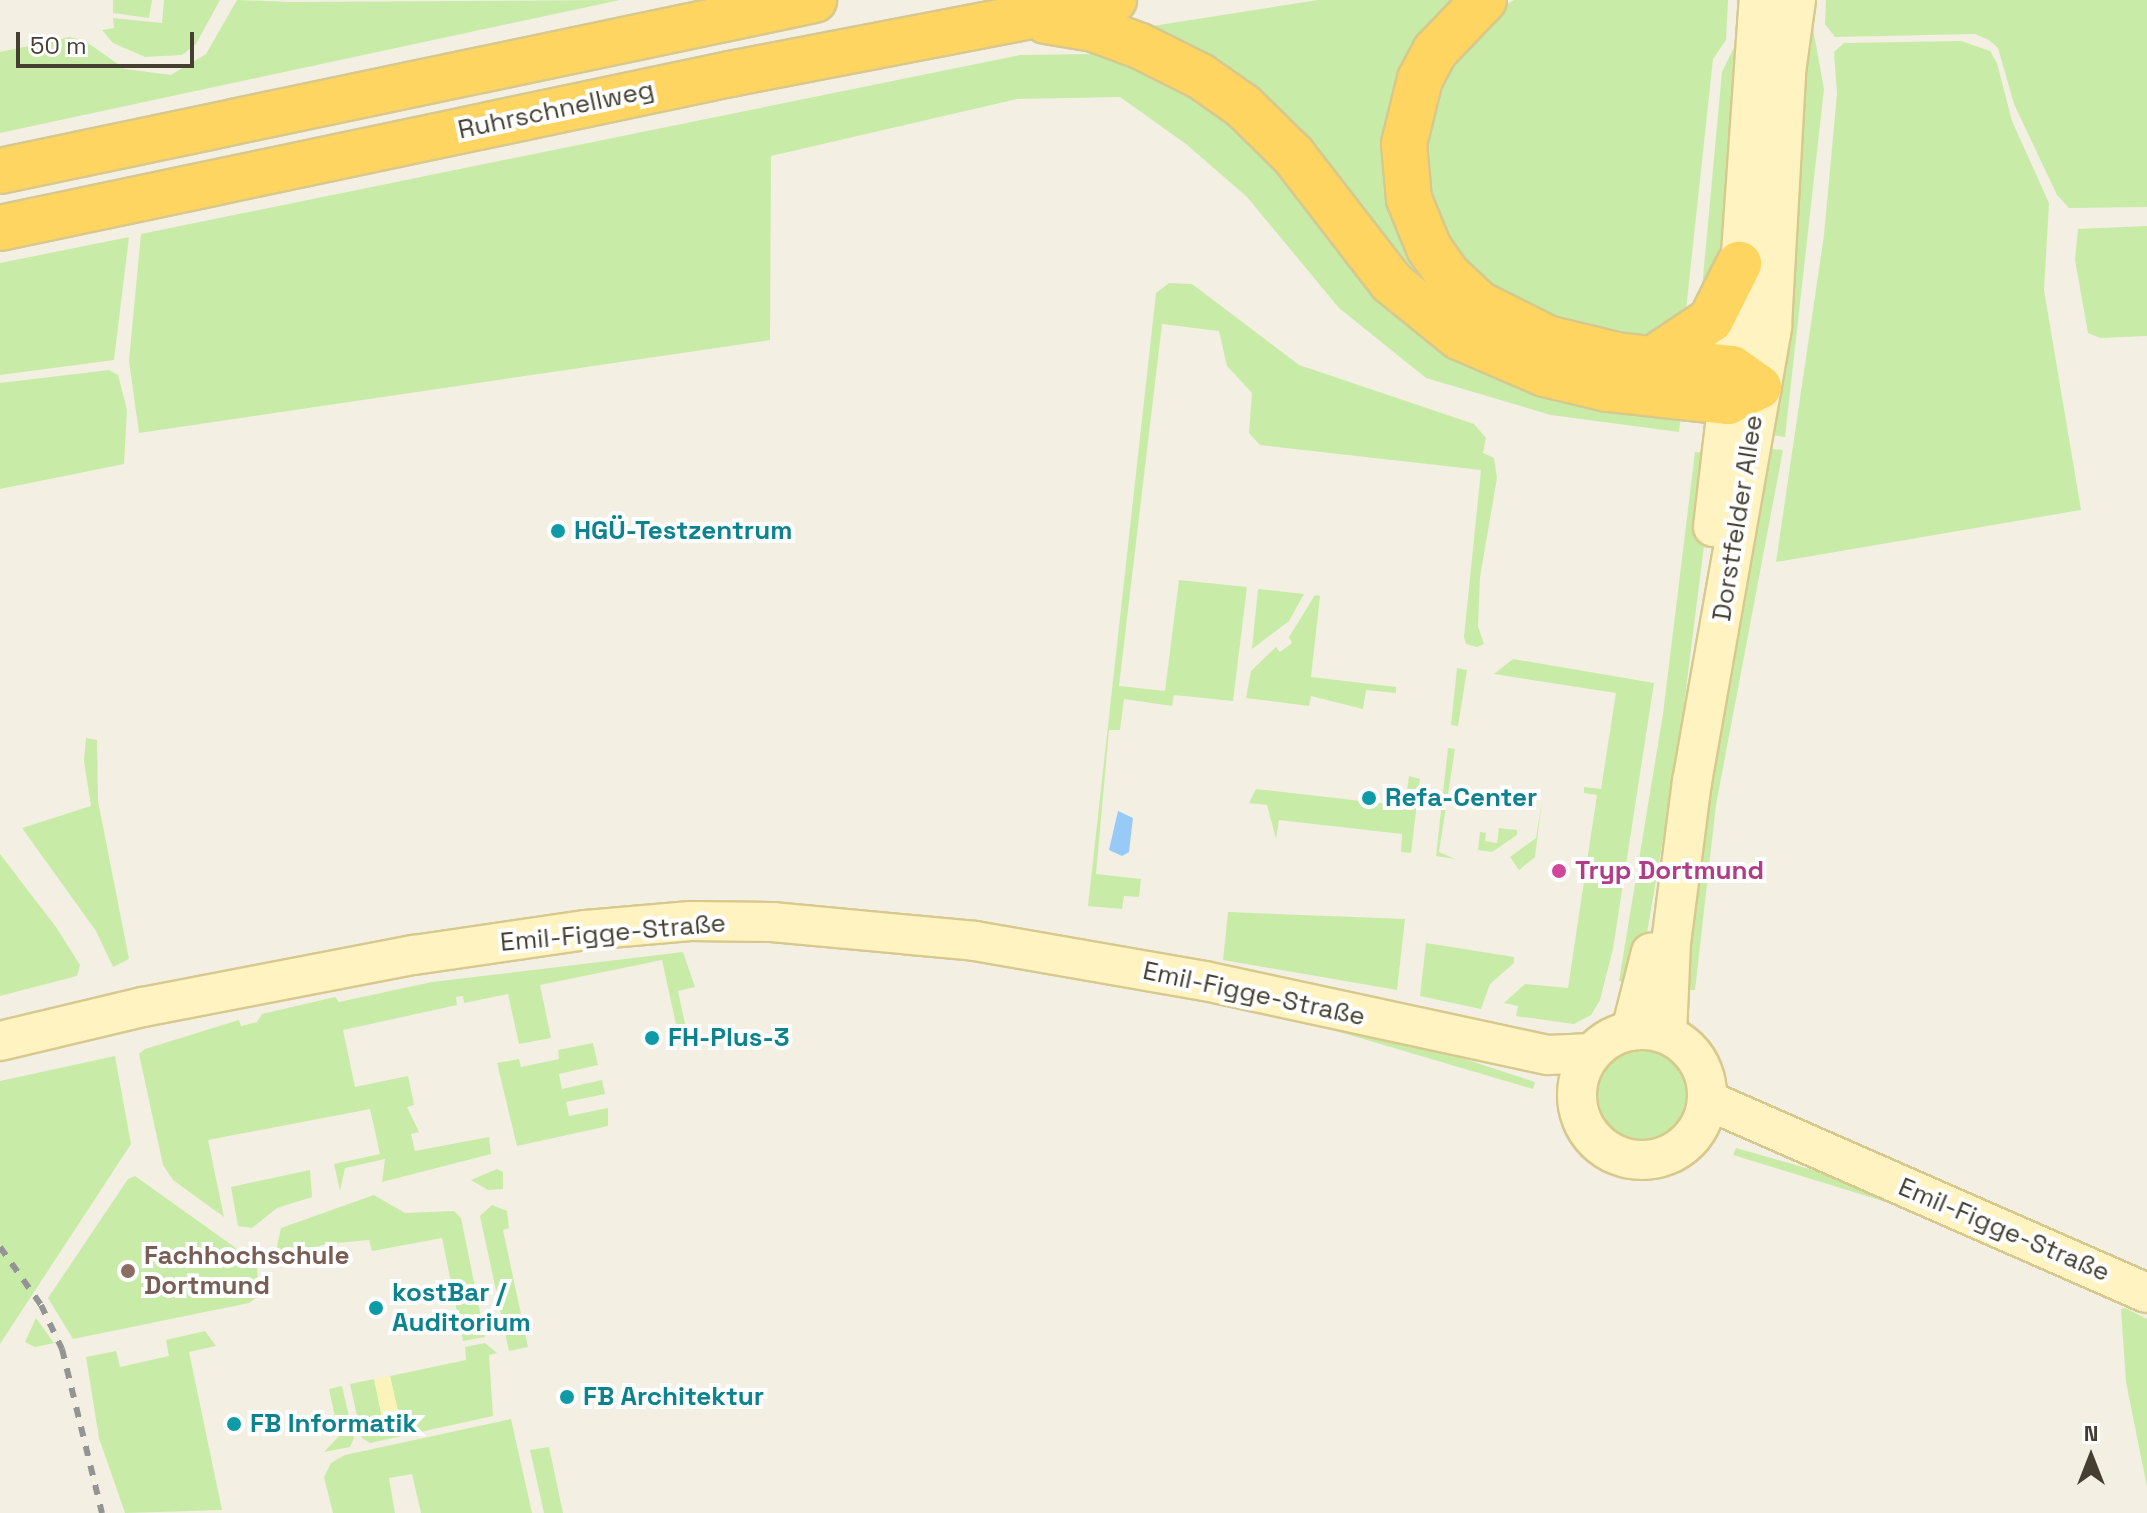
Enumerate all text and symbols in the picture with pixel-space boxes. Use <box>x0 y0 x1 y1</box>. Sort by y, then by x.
scale bar <box>20 16 198 66</box>
text: 50 m <box>30 30 87 61</box>
street label: Ruhrschnellweg <box>455 74 657 146</box>
street label: Dorstfelder Allee <box>1706 413 1770 623</box>
place label: HGÜ-Testzentrum <box>574 515 792 547</box>
marker: HGÜ-Testzentrum <box>549 522 567 540</box>
place label: Refa-Center <box>1385 782 1537 814</box>
marker: Refa-Center <box>1360 789 1378 807</box>
place label: Tryp Dortmund <box>1575 855 1764 887</box>
marker: Tryp Dortmund <box>1550 862 1568 880</box>
street label: Emil-Figge-Straße <box>499 908 727 958</box>
street label: Emil-Figge-Straße <box>1140 955 1368 1033</box>
place label: FH-Plus-3 <box>668 1022 789 1054</box>
marker: FH-Plus-3 <box>643 1029 661 1047</box>
street label: Emil-Figge-Straße <box>1894 1171 2114 1289</box>
place label: Fachhochschule Dortmund <box>144 1240 349 1302</box>
marker: Fachhochschule Dortmund <box>119 1262 137 1280</box>
place label: kostBar / Auditorium <box>392 1277 531 1338</box>
marker: kostBar / Auditorium <box>367 1299 385 1317</box>
place label: FB Architektur <box>583 1381 764 1413</box>
marker: FB Architektur <box>558 1388 576 1406</box>
place label: FB Informatik <box>250 1408 417 1440</box>
marker: FB Informatik <box>225 1415 243 1433</box>
north arrow <box>2051 1417 2131 1497</box>
text: N <box>2084 1419 2098 1447</box>

